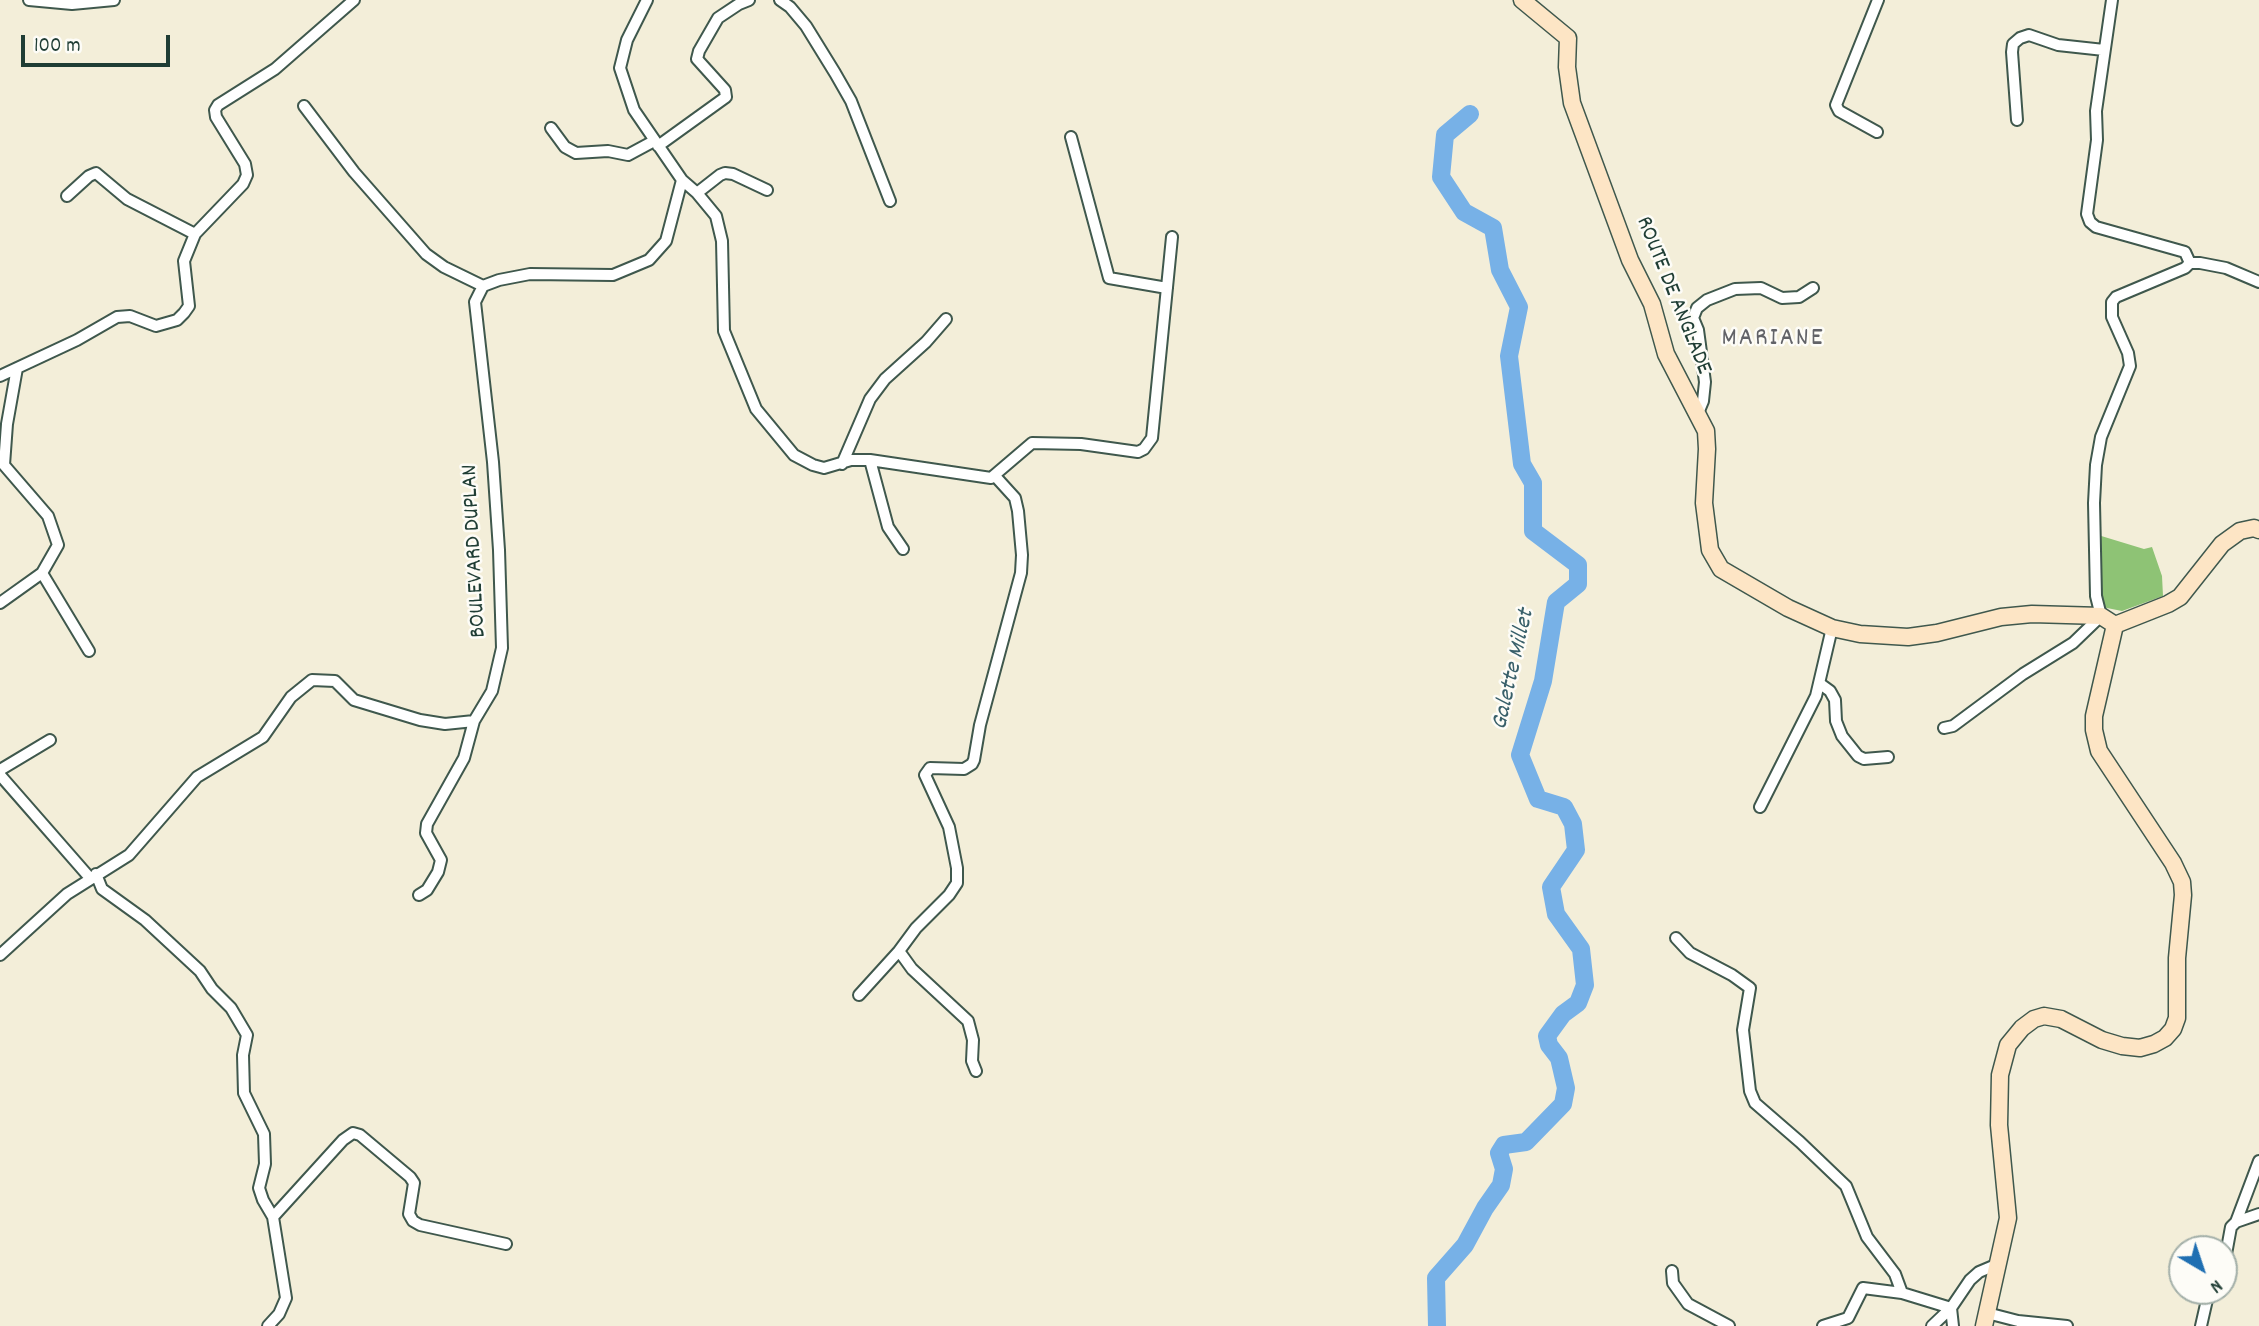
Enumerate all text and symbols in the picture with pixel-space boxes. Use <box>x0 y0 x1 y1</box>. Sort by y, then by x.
scale bar <box>24 21 173 65</box>
text: 100 m <box>34 32 81 62</box>
street label: ROUTE DE ANGLADE <box>1628 213 1716 379</box>
district label: MARIANE <box>1722 324 1824 356</box>
street label: BOULEVARD DUPLAN <box>458 464 494 638</box>
water label: Galette Millet <box>1487 607 1543 733</box>
north arrow <box>2168 1235 2238 1305</box>
text: N <box>2203 1272 2227 1299</box>

